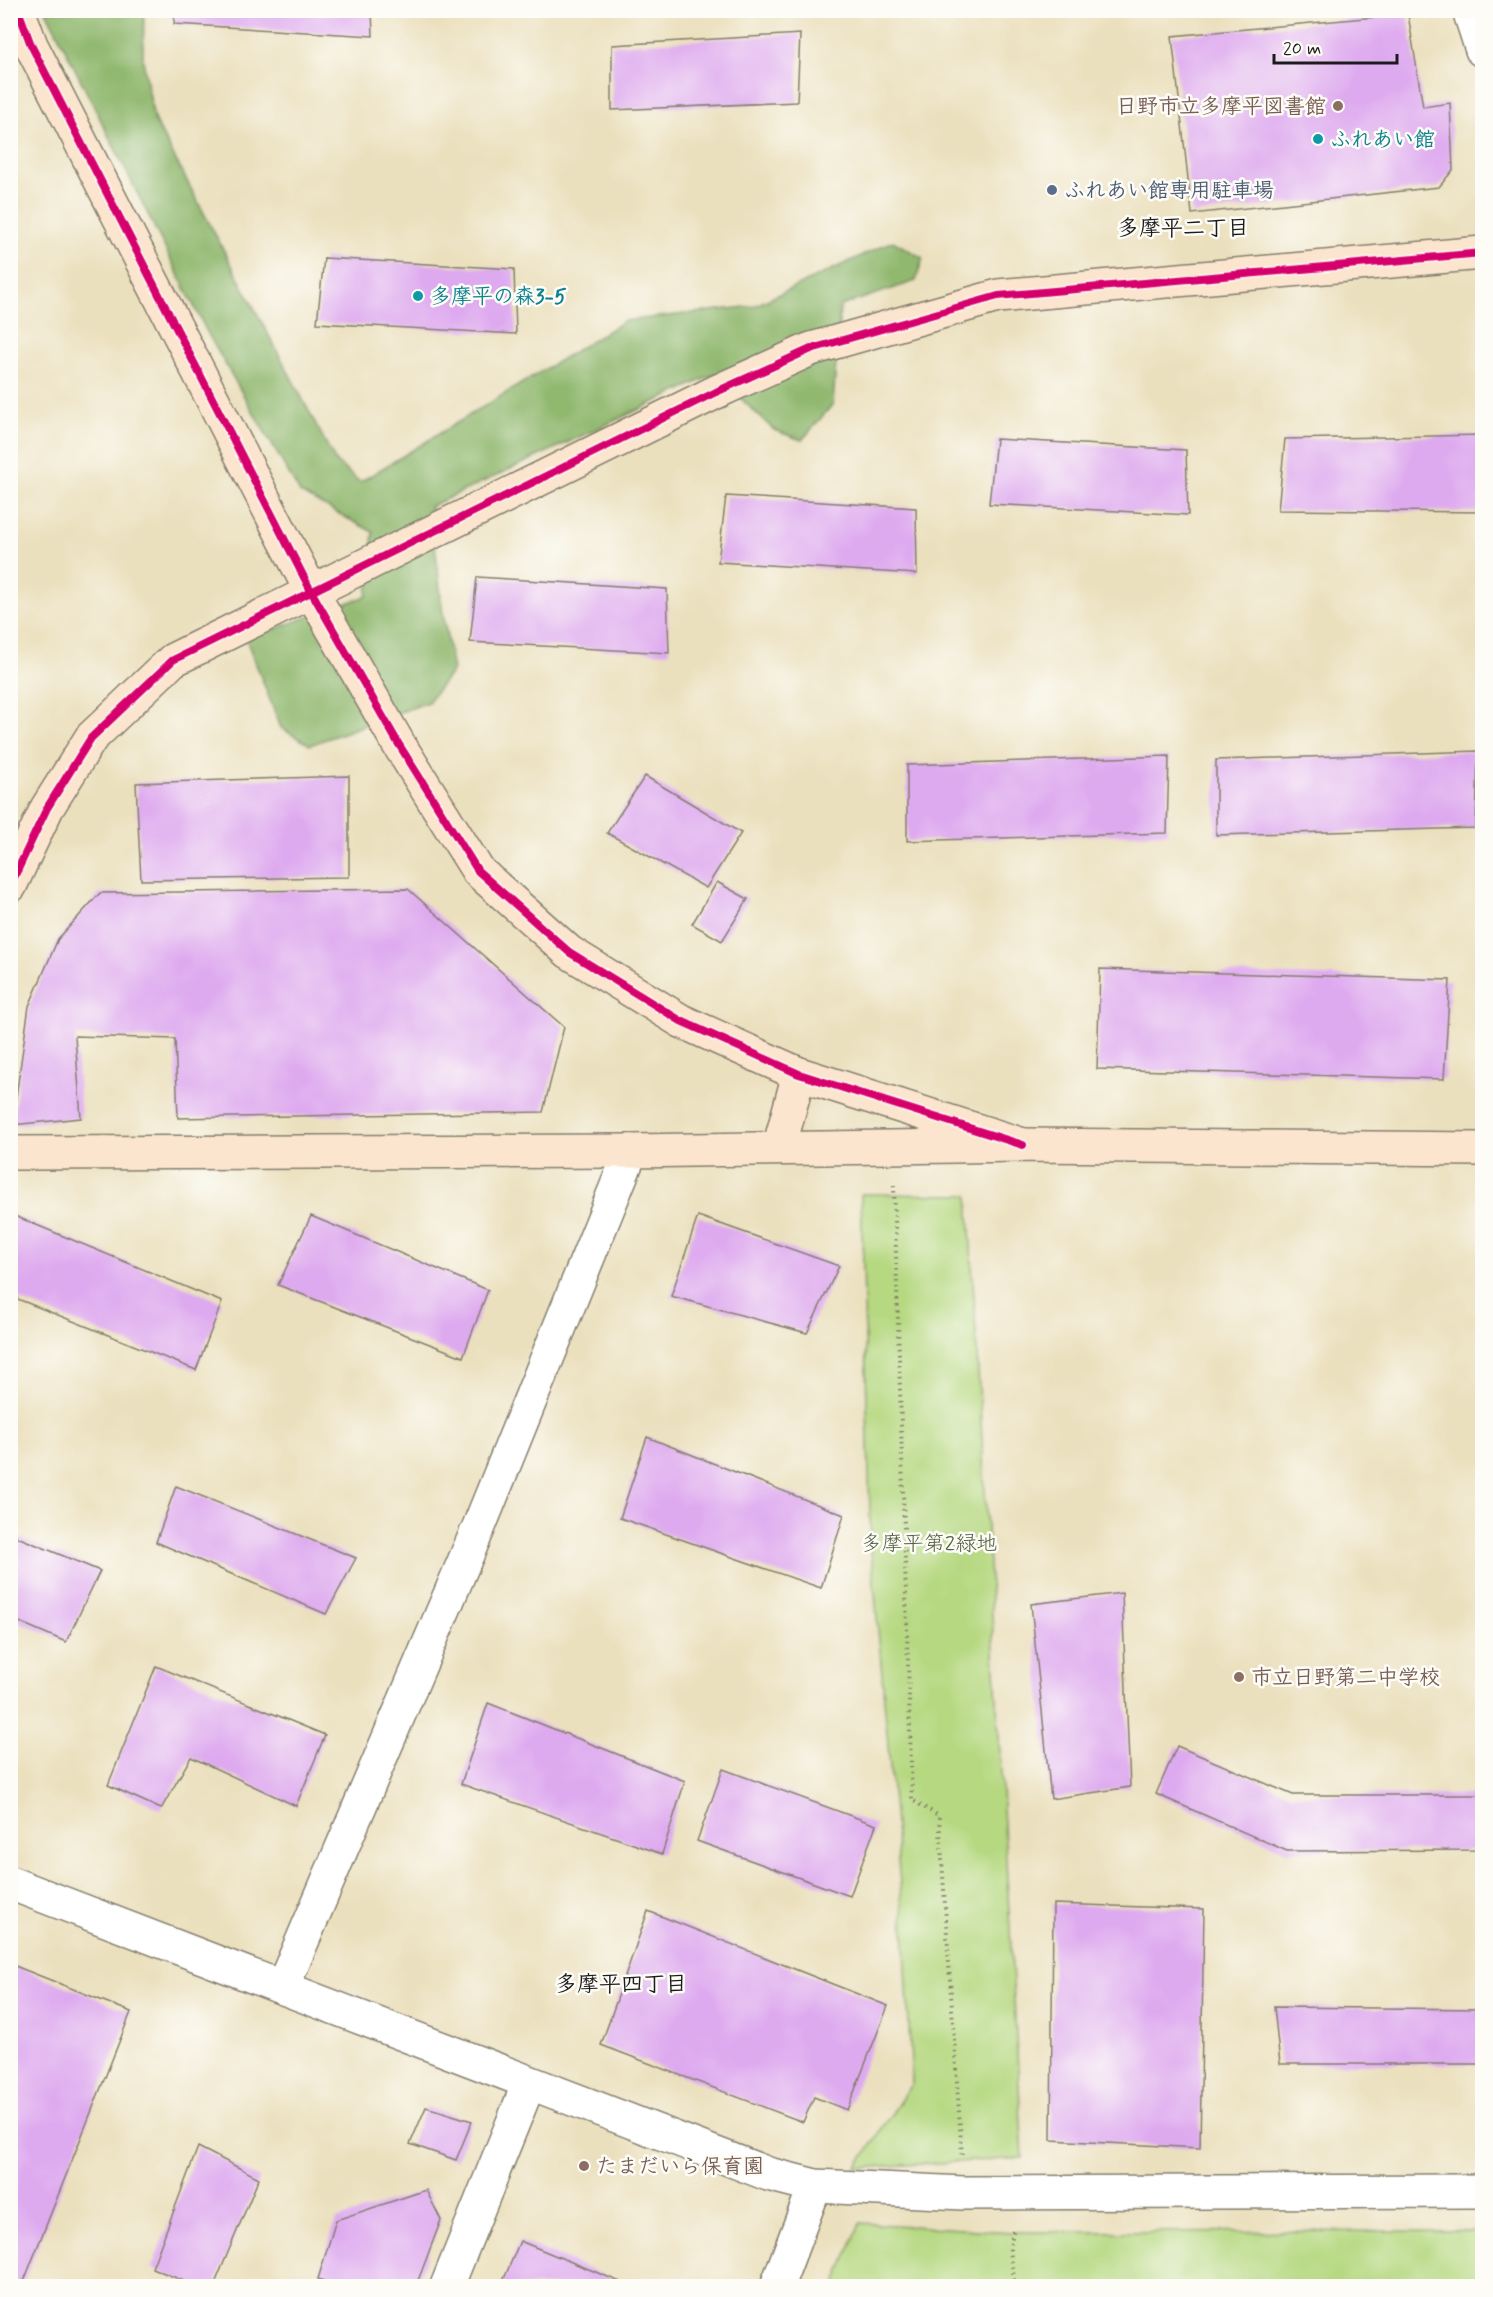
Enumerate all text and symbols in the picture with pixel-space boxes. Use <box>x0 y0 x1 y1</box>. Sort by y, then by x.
scale bar <box>1274 27 1397 65</box>
text: 20 m <box>1283 37 1321 61</box>
place label: 日野市立多摩平図書館 <box>1116 93 1326 121</box>
marker: 日野市立多摩平図書館 <box>1331 99 1345 113</box>
place label: ふれあい館 <box>1330 126 1435 154</box>
marker: ふれあい館 <box>1311 132 1325 146</box>
place label: ふれあい館専用駐車場 <box>1064 177 1274 205</box>
marker: ふれあい館専用駐車場 <box>1045 183 1059 197</box>
district label: 多摩平二丁目 <box>1117 215 1249 243</box>
place label: 多摩平の森3-5 <box>430 283 567 311</box>
marker: 多摩平の森3-5 <box>411 289 425 303</box>
park label: 多摩平第2緑地 <box>861 1530 997 1558</box>
place label: 市立日野第二中学校 <box>1251 1664 1440 1692</box>
marker: 市立日野第二中学校 <box>1232 1670 1246 1684</box>
district label: 多摩平四丁目 <box>555 1971 687 1999</box>
place label: たまだいら保育園 <box>596 2153 764 2181</box>
marker: たまだいら保育園 <box>577 2159 591 2173</box>

